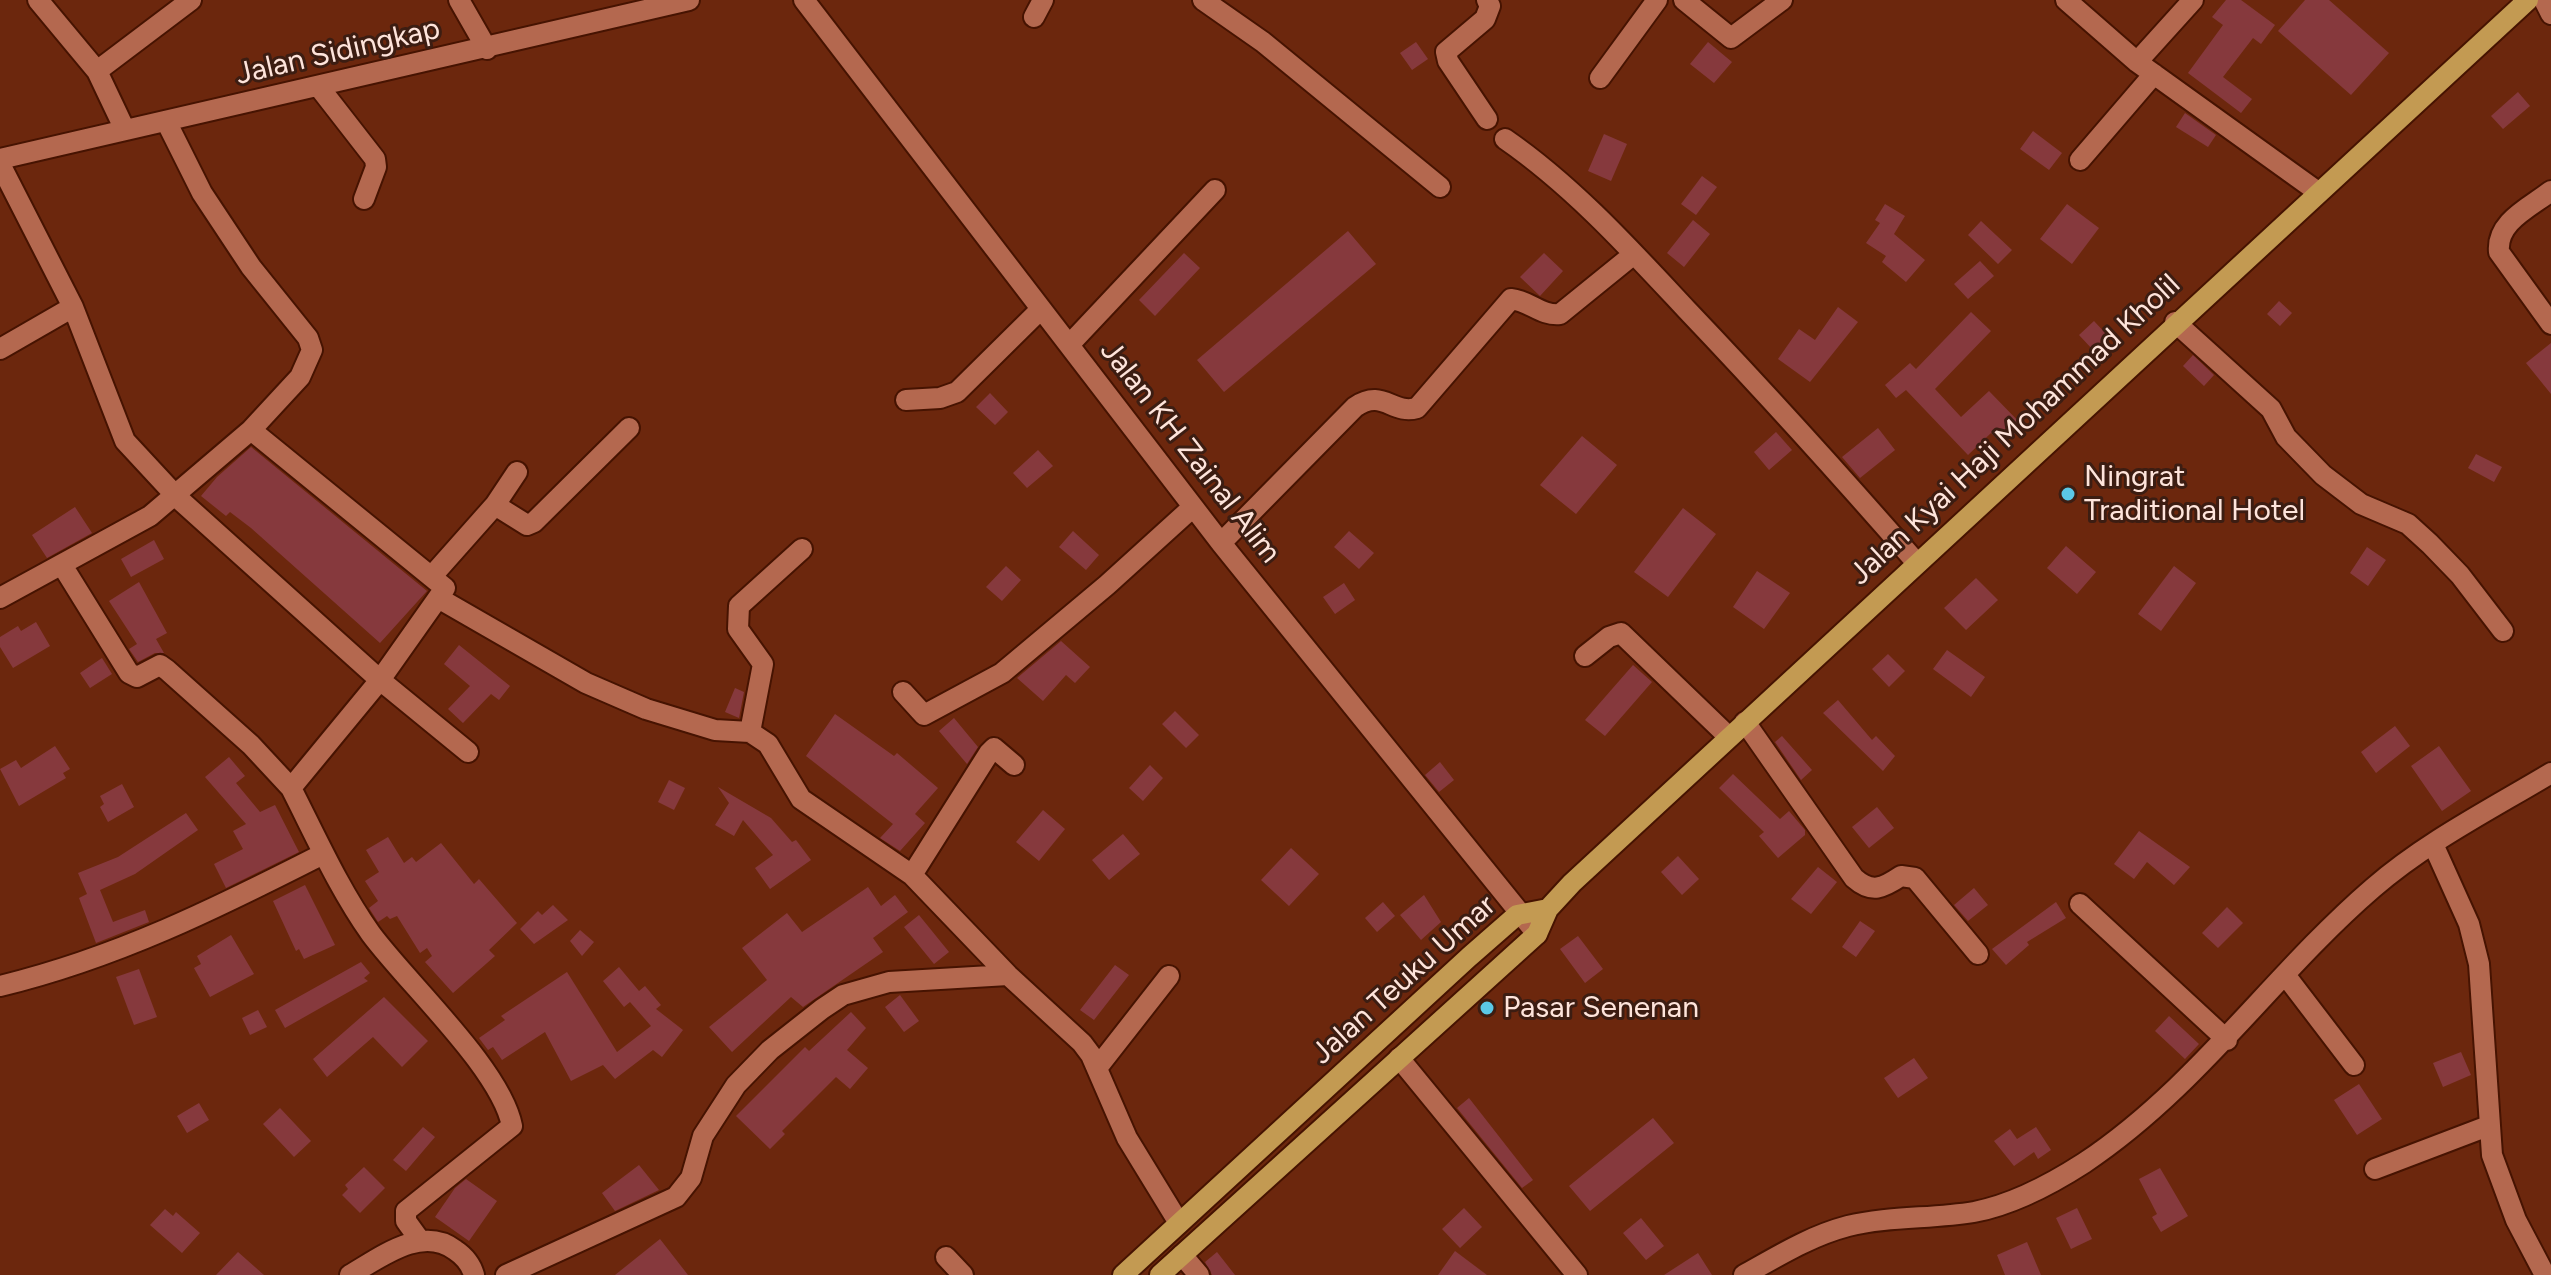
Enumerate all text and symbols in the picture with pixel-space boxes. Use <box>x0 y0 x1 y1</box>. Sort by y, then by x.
street label: Jalan Sidingkap <box>232 11 444 93</box>
street label: Jalan Kyai Haji Mohammad Kholil <box>1842 267 2188 593</box>
street label: Jalan KH Zainal Alim <box>1092 334 1288 570</box>
place label: Ningrat Traditional Hotel <box>2084 459 2305 530</box>
marker: Ningrat Traditional Hotel <box>2059 485 2077 503</box>
street label: Jalan Teuku Umar <box>1304 888 1504 1072</box>
place label: Pasar Senenan <box>1503 990 1699 1026</box>
marker: Pasar Senenan <box>1478 999 1496 1017</box>

